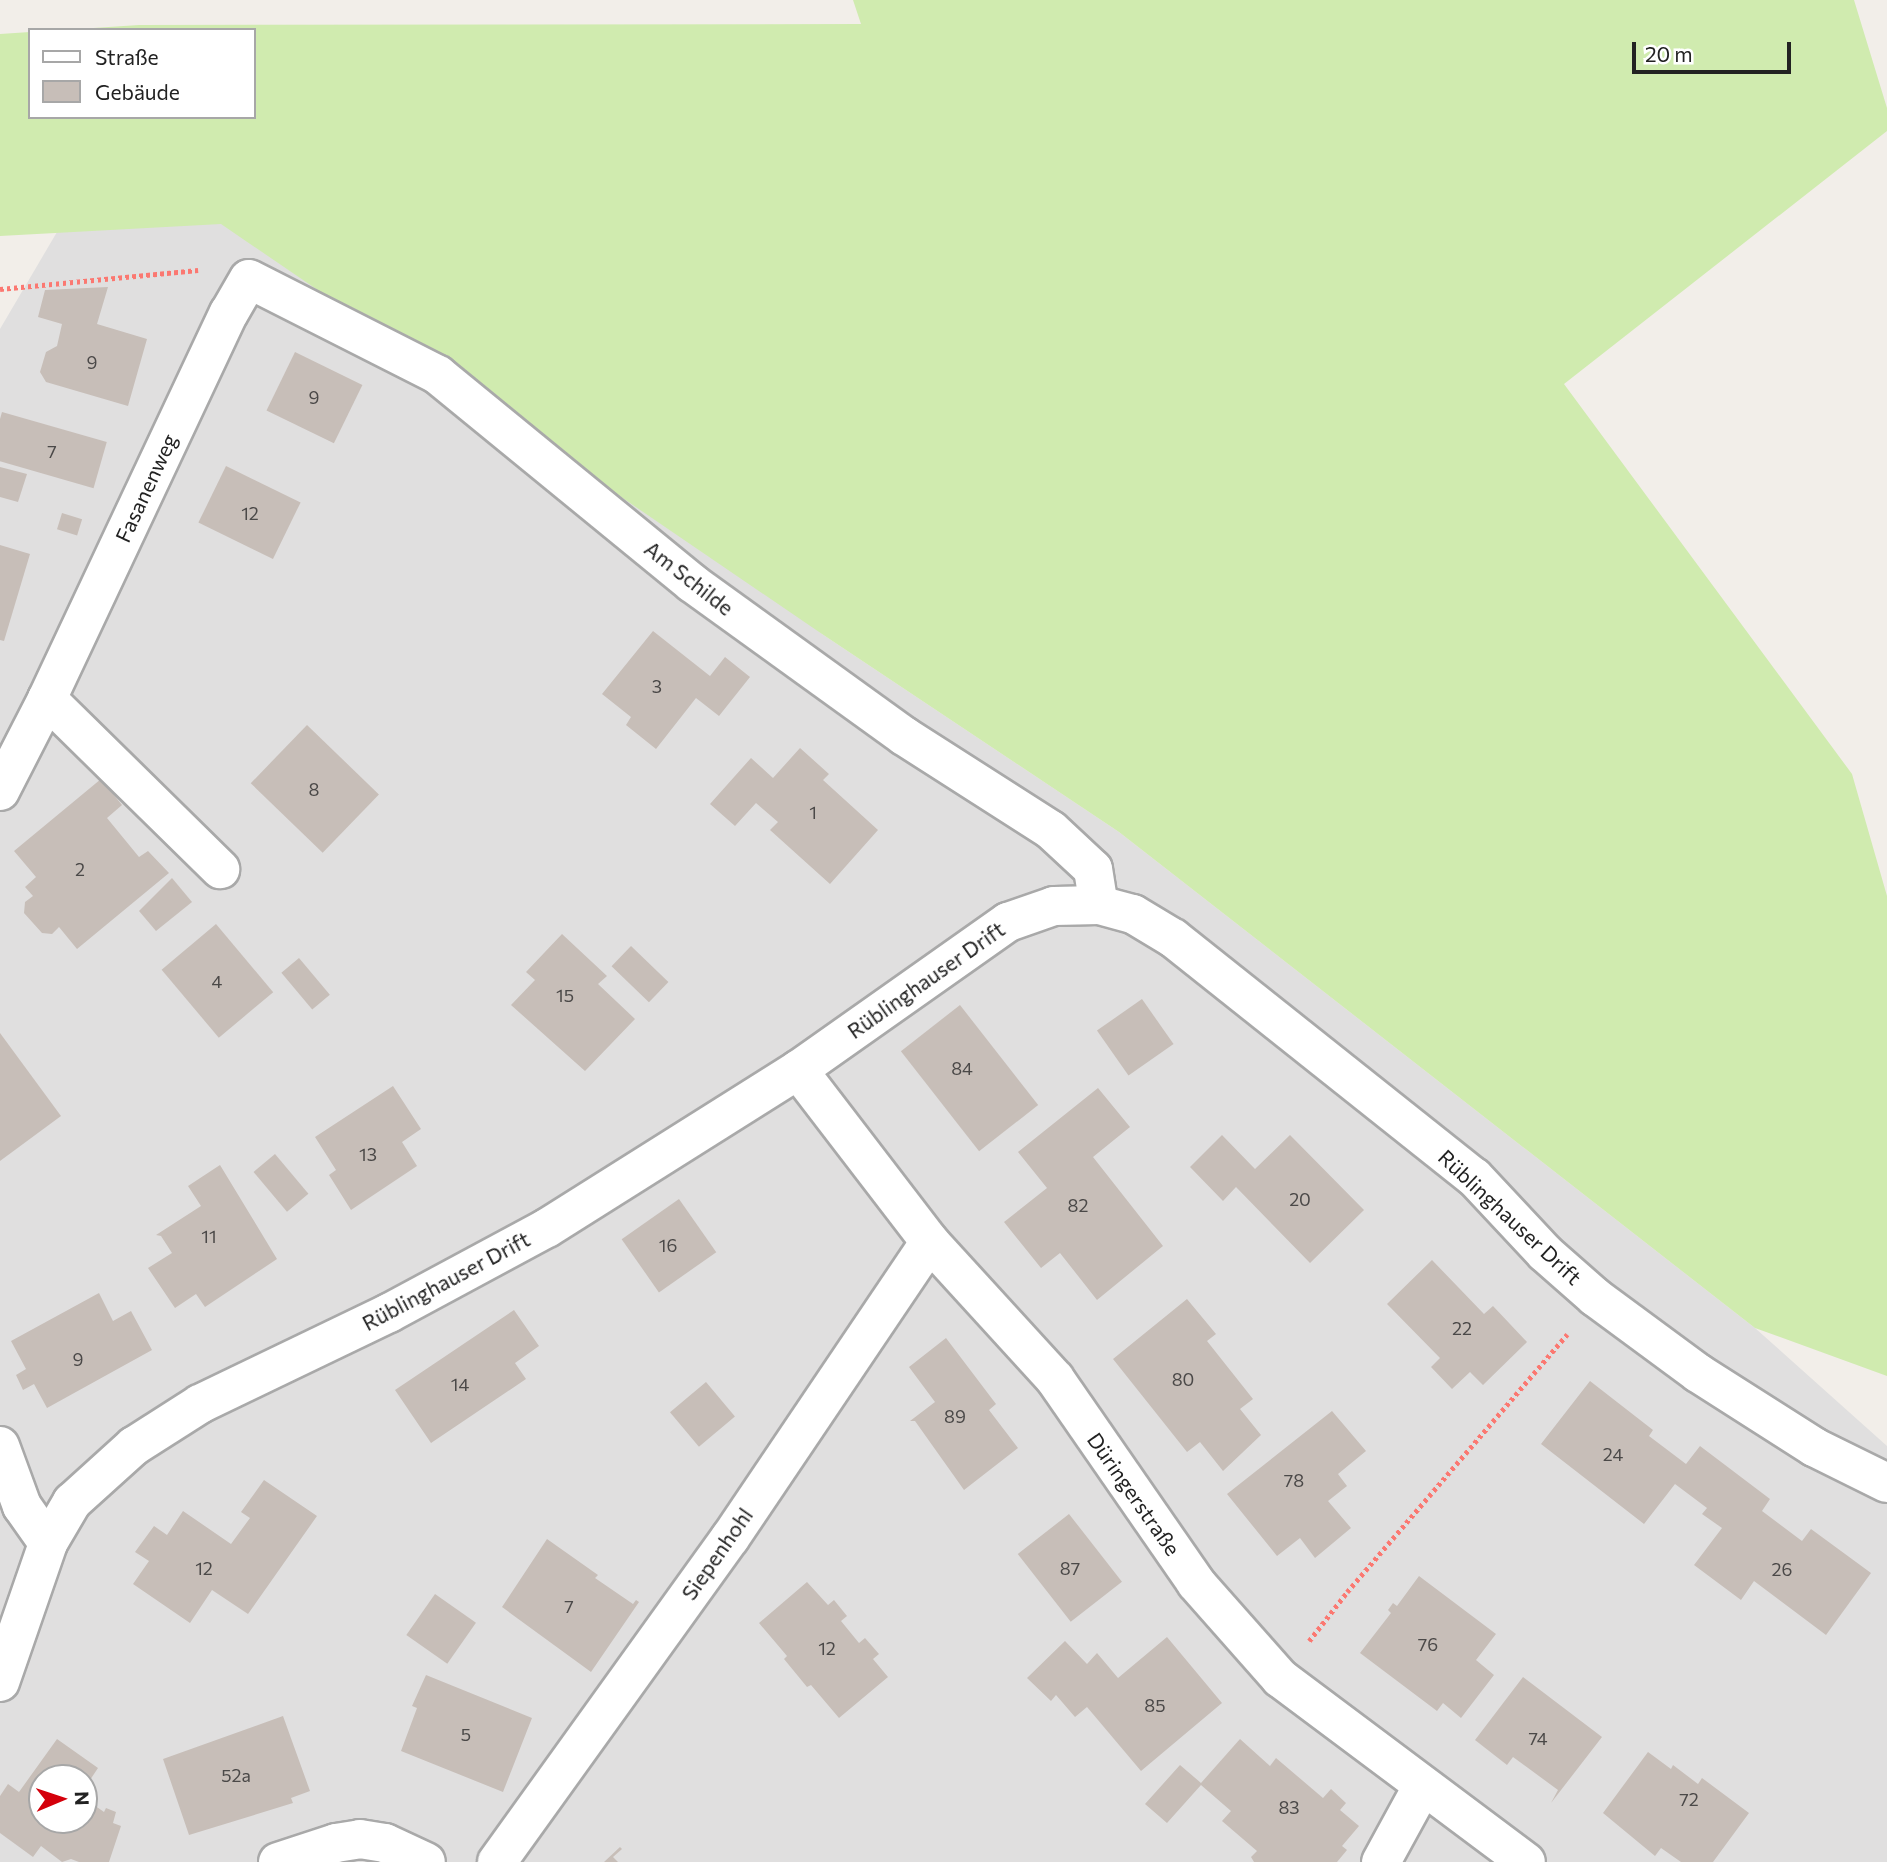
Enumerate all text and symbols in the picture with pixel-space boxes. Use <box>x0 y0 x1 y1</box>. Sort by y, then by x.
legend <box>28 28 256 119</box>
scale bar <box>1635 28 1794 72</box>
text: 20 m <box>1645 41 1693 66</box>
text: Straße <box>95 44 159 69</box>
text: Gebäude <box>95 79 180 104</box>
house number: 9 <box>87 351 97 373</box>
house number: 9 <box>309 386 319 408</box>
street label: Fasanenweg <box>110 430 182 546</box>
house number: 7 <box>47 440 57 462</box>
house number: 12 <box>241 502 259 524</box>
street label: Am Schilde <box>640 536 738 620</box>
house number: 3 <box>652 675 662 697</box>
house number: 8 <box>309 778 319 800</box>
house number: 1 <box>809 801 817 823</box>
house number: 2 <box>75 858 85 880</box>
street label: Rüblinghauser Drift <box>843 916 1009 1044</box>
house number: 4 <box>212 970 222 992</box>
house number: 15 <box>556 984 574 1006</box>
house number: 84 <box>951 1057 973 1079</box>
house number: 13 <box>359 1143 377 1165</box>
street label: Rüblinghauser Drift <box>1433 1144 1587 1290</box>
house number: 20 <box>1289 1188 1311 1210</box>
house number: 82 <box>1068 1194 1088 1216</box>
house number: 11 <box>201 1225 217 1247</box>
street label: Rüblinghauser Drift <box>358 1226 534 1336</box>
house number: 16 <box>659 1234 677 1256</box>
house number: 22 <box>1452 1317 1472 1339</box>
house number: 9 <box>73 1348 83 1370</box>
house number: 80 <box>1172 1368 1194 1390</box>
house number: 14 <box>451 1373 469 1395</box>
house number: 89 <box>944 1405 966 1427</box>
street label: Düringerstraße <box>1082 1428 1186 1560</box>
house number: 24 <box>1603 1443 1623 1465</box>
house number: 78 <box>1284 1469 1304 1491</box>
street label: Siepenhohl <box>676 1503 758 1605</box>
house number: 12 <box>195 1557 213 1579</box>
house number: 87 <box>1060 1557 1080 1579</box>
house number: 26 <box>1772 1558 1792 1580</box>
house number: 7 <box>564 1595 574 1617</box>
house number: 76 <box>1418 1633 1438 1655</box>
house number: 12 <box>818 1637 836 1659</box>
house number: 85 <box>1144 1694 1166 1716</box>
house number: 5 <box>461 1723 471 1745</box>
house number: 74 <box>1528 1727 1548 1749</box>
north arrow <box>28 1764 98 1834</box>
house number: 52a <box>221 1764 251 1786</box>
house number: 72 <box>1679 1788 1699 1810</box>
text: N <box>71 1791 94 1806</box>
house number: 83 <box>1278 1796 1300 1818</box>

